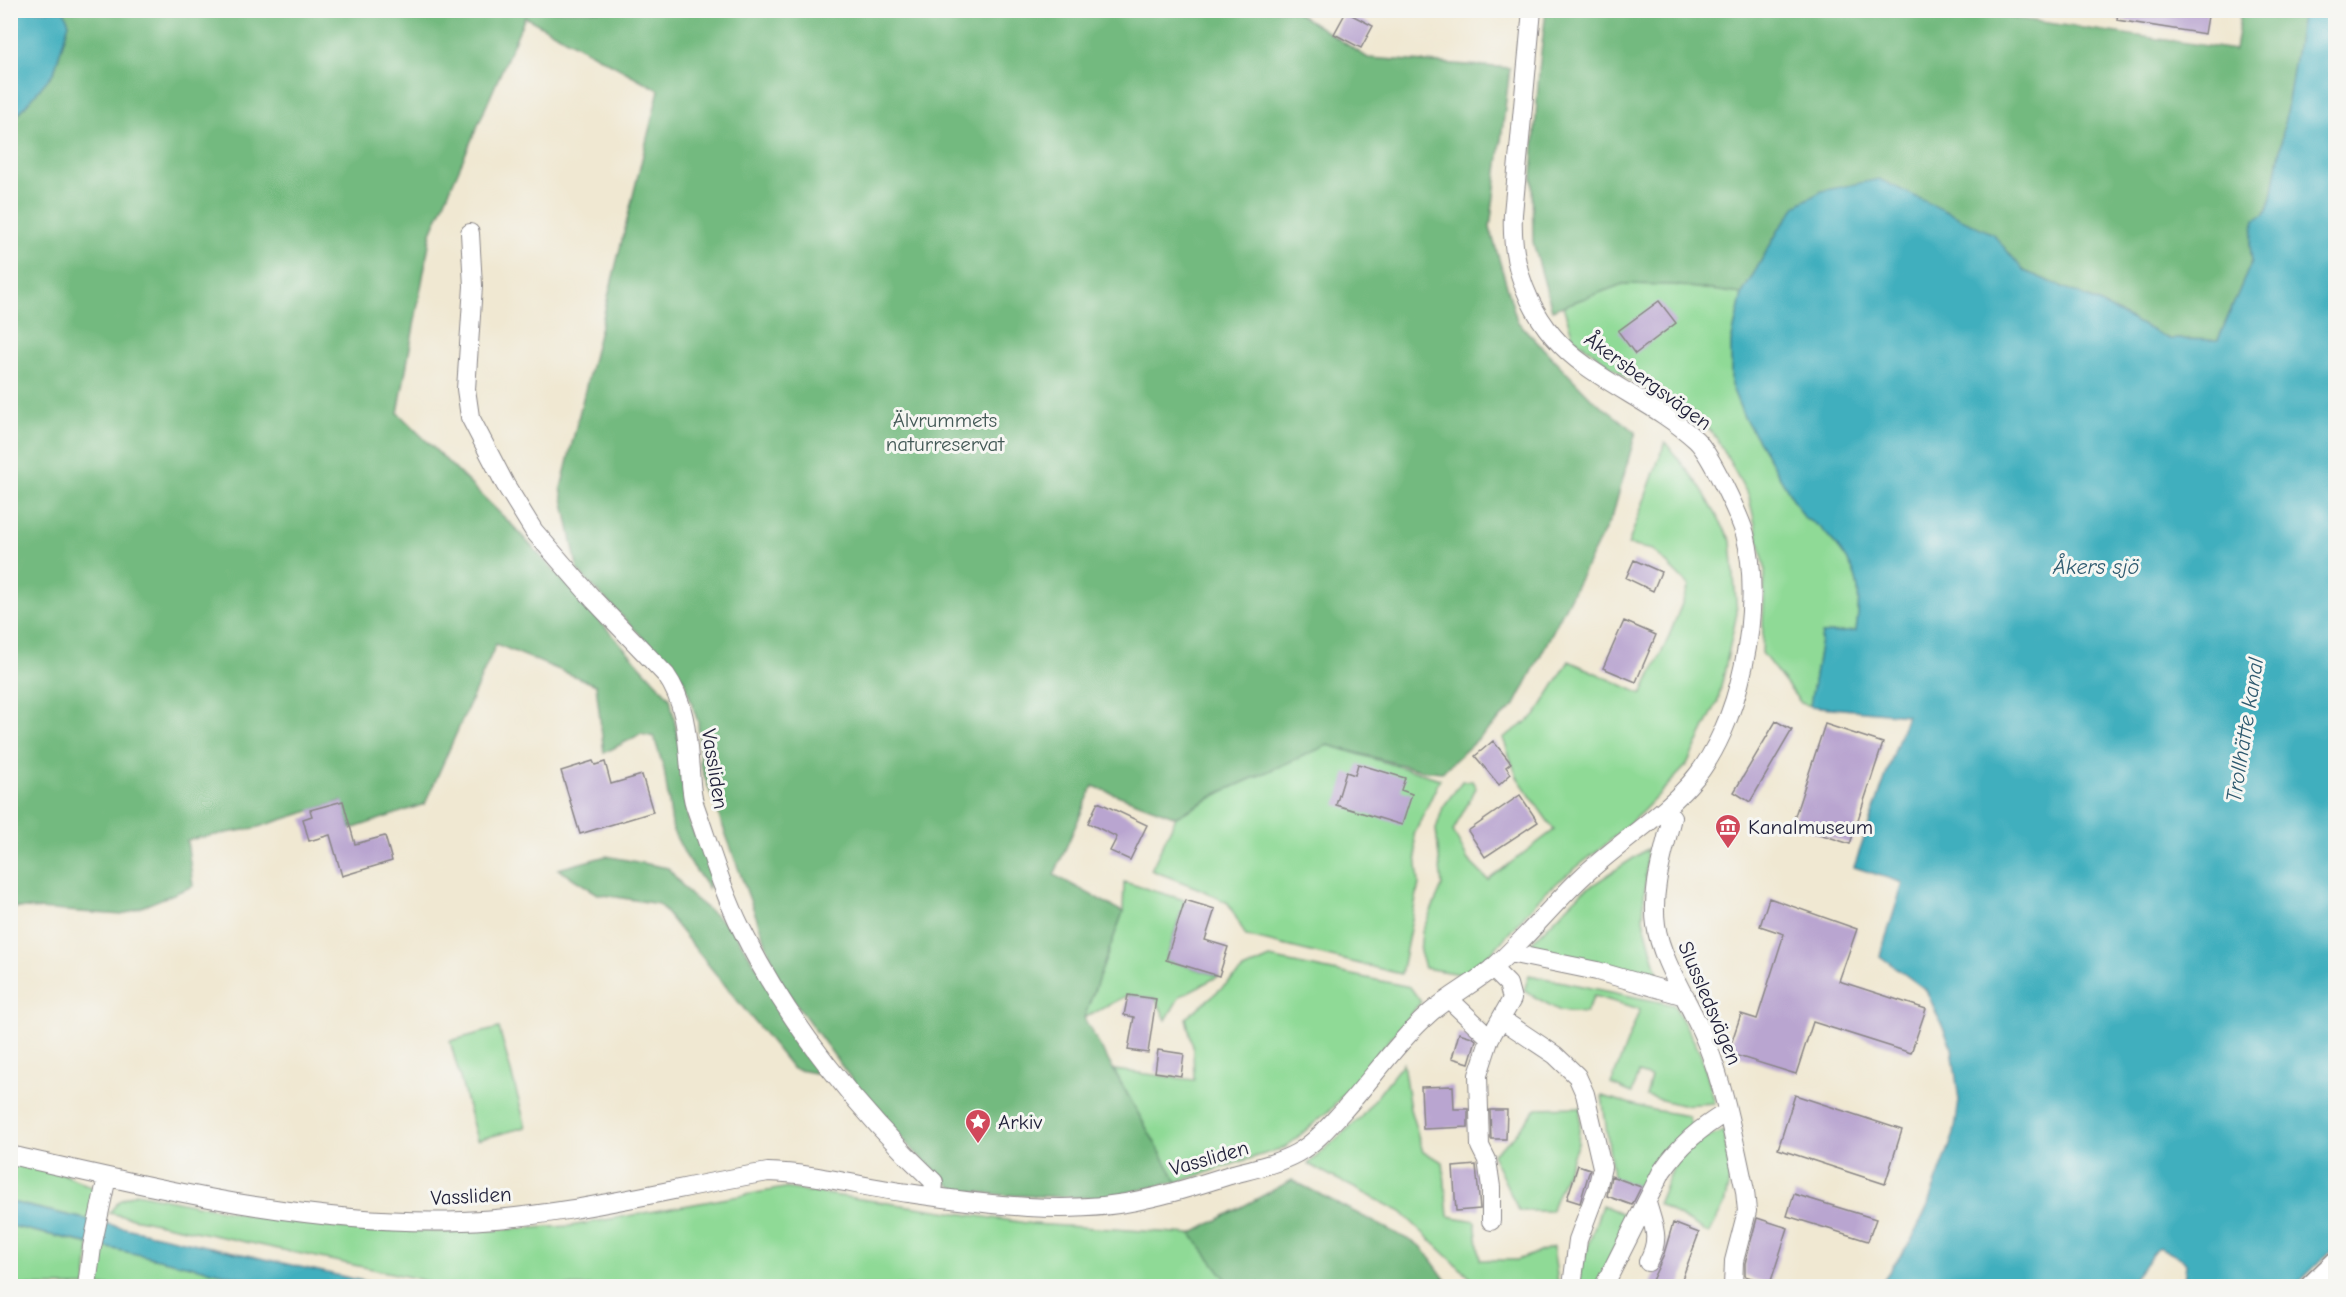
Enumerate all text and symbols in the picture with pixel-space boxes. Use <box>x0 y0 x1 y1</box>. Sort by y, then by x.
street label: Åkersbergsvägen <box>1580 327 1716 435</box>
park label: Älvrummets naturreservat <box>886 408 1005 456</box>
water label: Åkers sjö <box>2052 552 2139 580</box>
water label: Trollhätte kanal <box>2221 655 2269 804</box>
street label: Vassliden <box>697 727 733 811</box>
museum icon: Kanalmuseum <box>1713 812 1743 850</box>
place label: Kanalmuseum <box>1748 815 1873 839</box>
street label: Slussledsvägen <box>1673 938 1747 1068</box>
place icon: Arkiv <box>963 1107 993 1145</box>
place label: Arkiv <box>998 1110 1042 1134</box>
street label: Vassliden <box>1167 1135 1251 1181</box>
street label: Vassliden <box>430 1182 512 1210</box>

